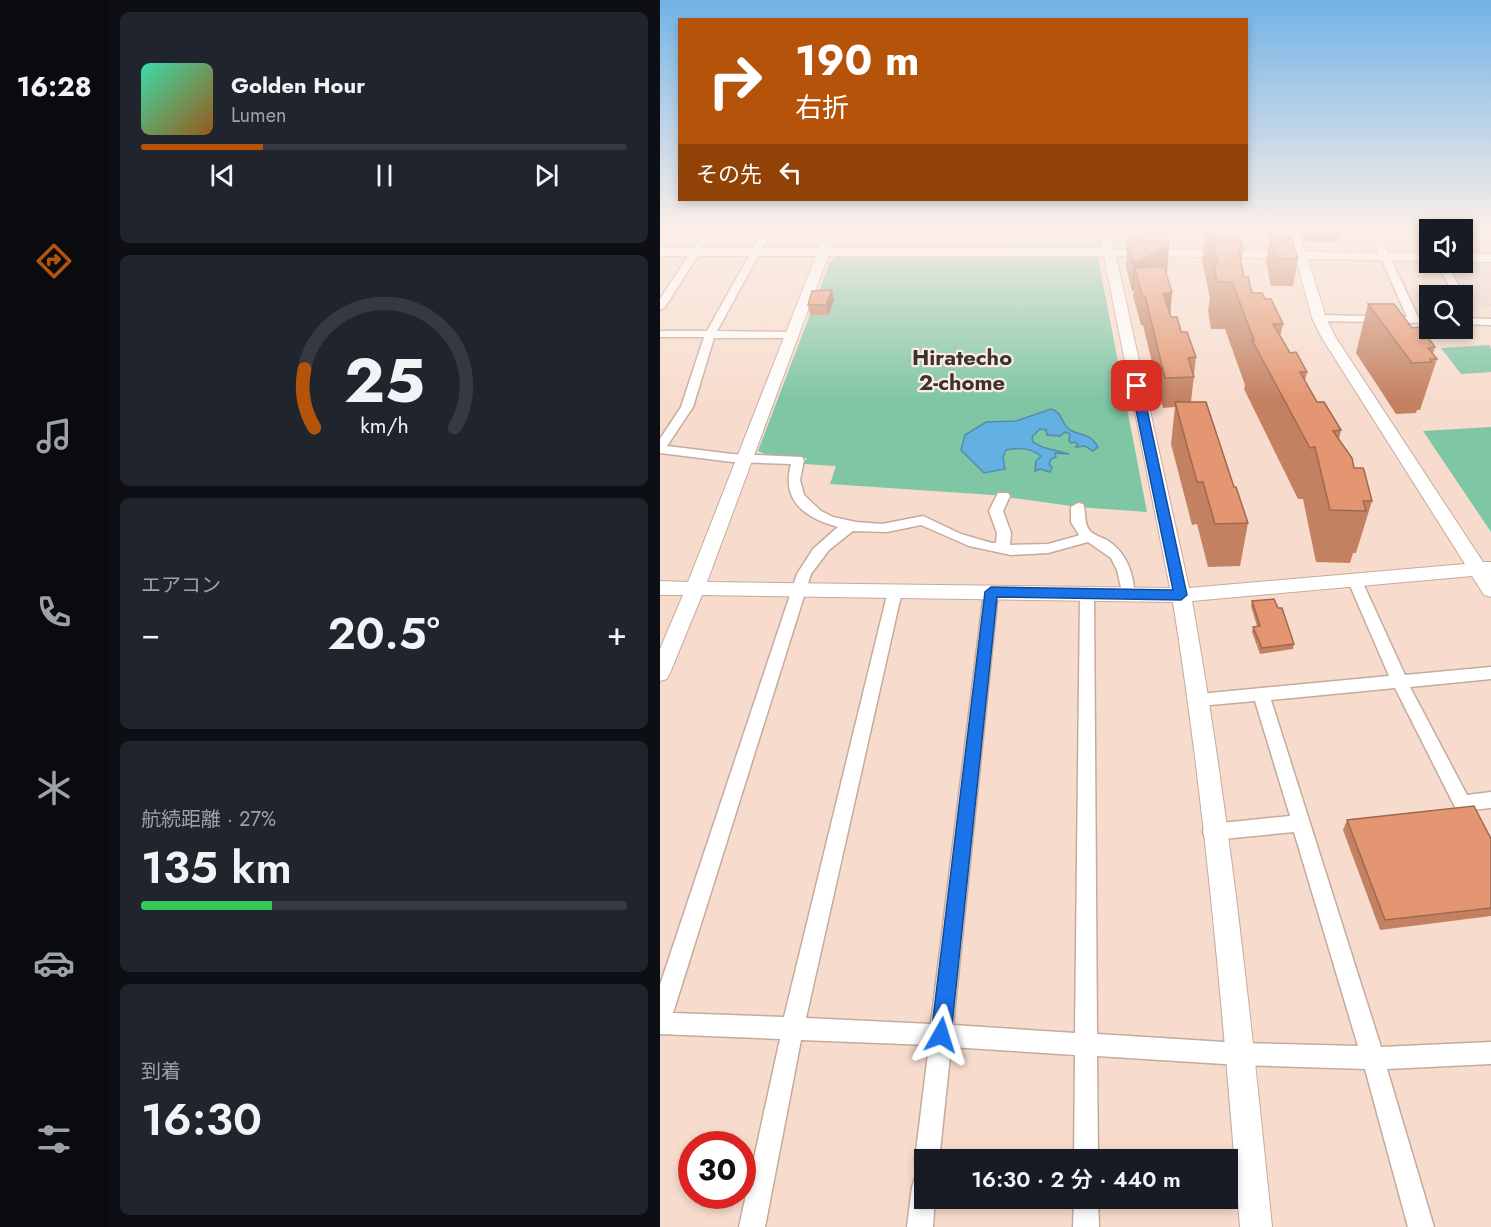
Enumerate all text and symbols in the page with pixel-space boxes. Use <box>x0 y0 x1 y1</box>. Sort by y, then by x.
text: 190 m <box>795 30 919 91</box>
icon: right <box>696 42 774 120</box>
text: 16:28 <box>16 67 92 106</box>
text: Golden Hour <box>231 69 365 101</box>
text: 右折 <box>795 88 849 127</box>
text: Lumen <box>231 101 287 130</box>
icon: left <box>774 156 807 189</box>
text: その先 <box>696 158 762 190</box>
icon: previous <box>206 159 239 192</box>
icon: pause <box>368 159 401 192</box>
icon: next <box>530 159 563 192</box>
map controls <box>1419 219 1473 339</box>
button: sound <box>1419 219 1473 273</box>
icon: directions <box>33 240 75 282</box>
button: search <box>1419 285 1473 339</box>
text: 25 <box>343 335 425 425</box>
district label: Hiratecho 2-chome <box>912 341 1012 398</box>
pin <box>1111 360 1162 411</box>
icon: arrive <box>1120 369 1153 402</box>
text: km/h <box>360 410 408 441</box>
icon: music <box>33 415 75 457</box>
text: エアコン <box>141 571 221 600</box>
icon: phone <box>33 591 75 633</box>
text: 20.5° <box>327 601 440 666</box>
text: − <box>141 610 160 657</box>
text: + <box>607 610 627 657</box>
icon: climate <box>33 767 75 809</box>
text: 航続距離 · 27% <box>141 805 276 834</box>
text: 135 km <box>141 835 292 900</box>
icon: car <box>33 942 75 984</box>
position arrow <box>909 1003 973 1067</box>
text: 到着 <box>141 1057 181 1086</box>
text: 16:30 <box>141 1087 262 1152</box>
icon: filters <box>33 1118 75 1160</box>
speed limit sign: 30 <box>678 1131 756 1209</box>
text: 16:30 · 2 分 · 440 m <box>971 1163 1181 1195</box>

